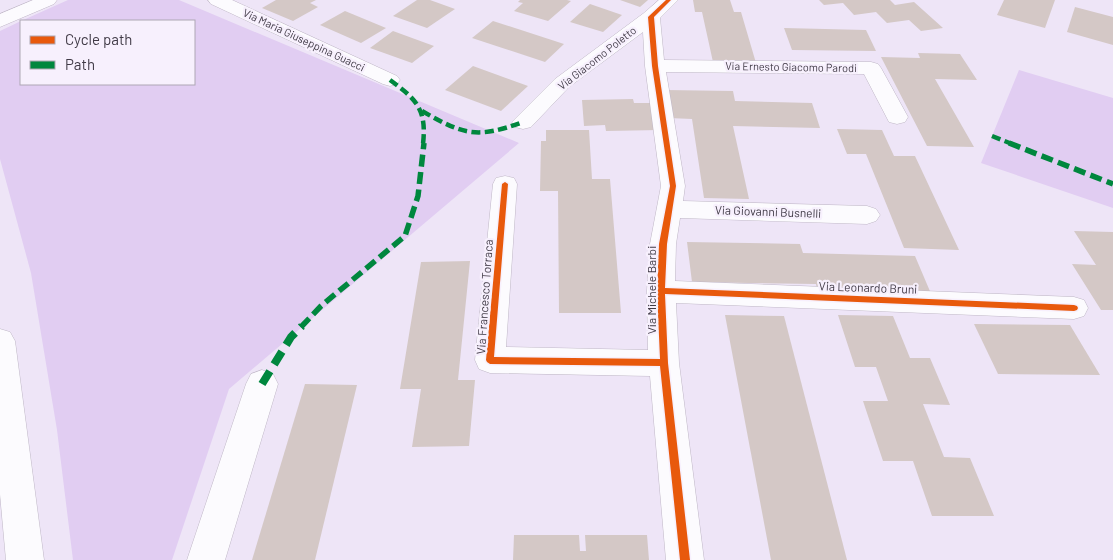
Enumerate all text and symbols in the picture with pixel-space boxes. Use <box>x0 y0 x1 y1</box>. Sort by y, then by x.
street label: Via Maria Giuseppina Guacci <box>241 6 367 74</box>
legend <box>20 20 195 85</box>
street label: Via Giacomo Poletto <box>555 23 638 92</box>
text: Cycle path <box>65 30 132 48</box>
text: Path <box>65 55 95 73</box>
street label: Via Ernesto Giacomo Parodi <box>725 59 857 74</box>
street label: Via Giovanni Busnelli <box>715 202 821 220</box>
street label: Via Francesco Torraca <box>473 239 495 355</box>
street label: Via Michele Barbi <box>644 246 658 334</box>
street label: Via Leonardo Bruni <box>818 278 918 296</box>

